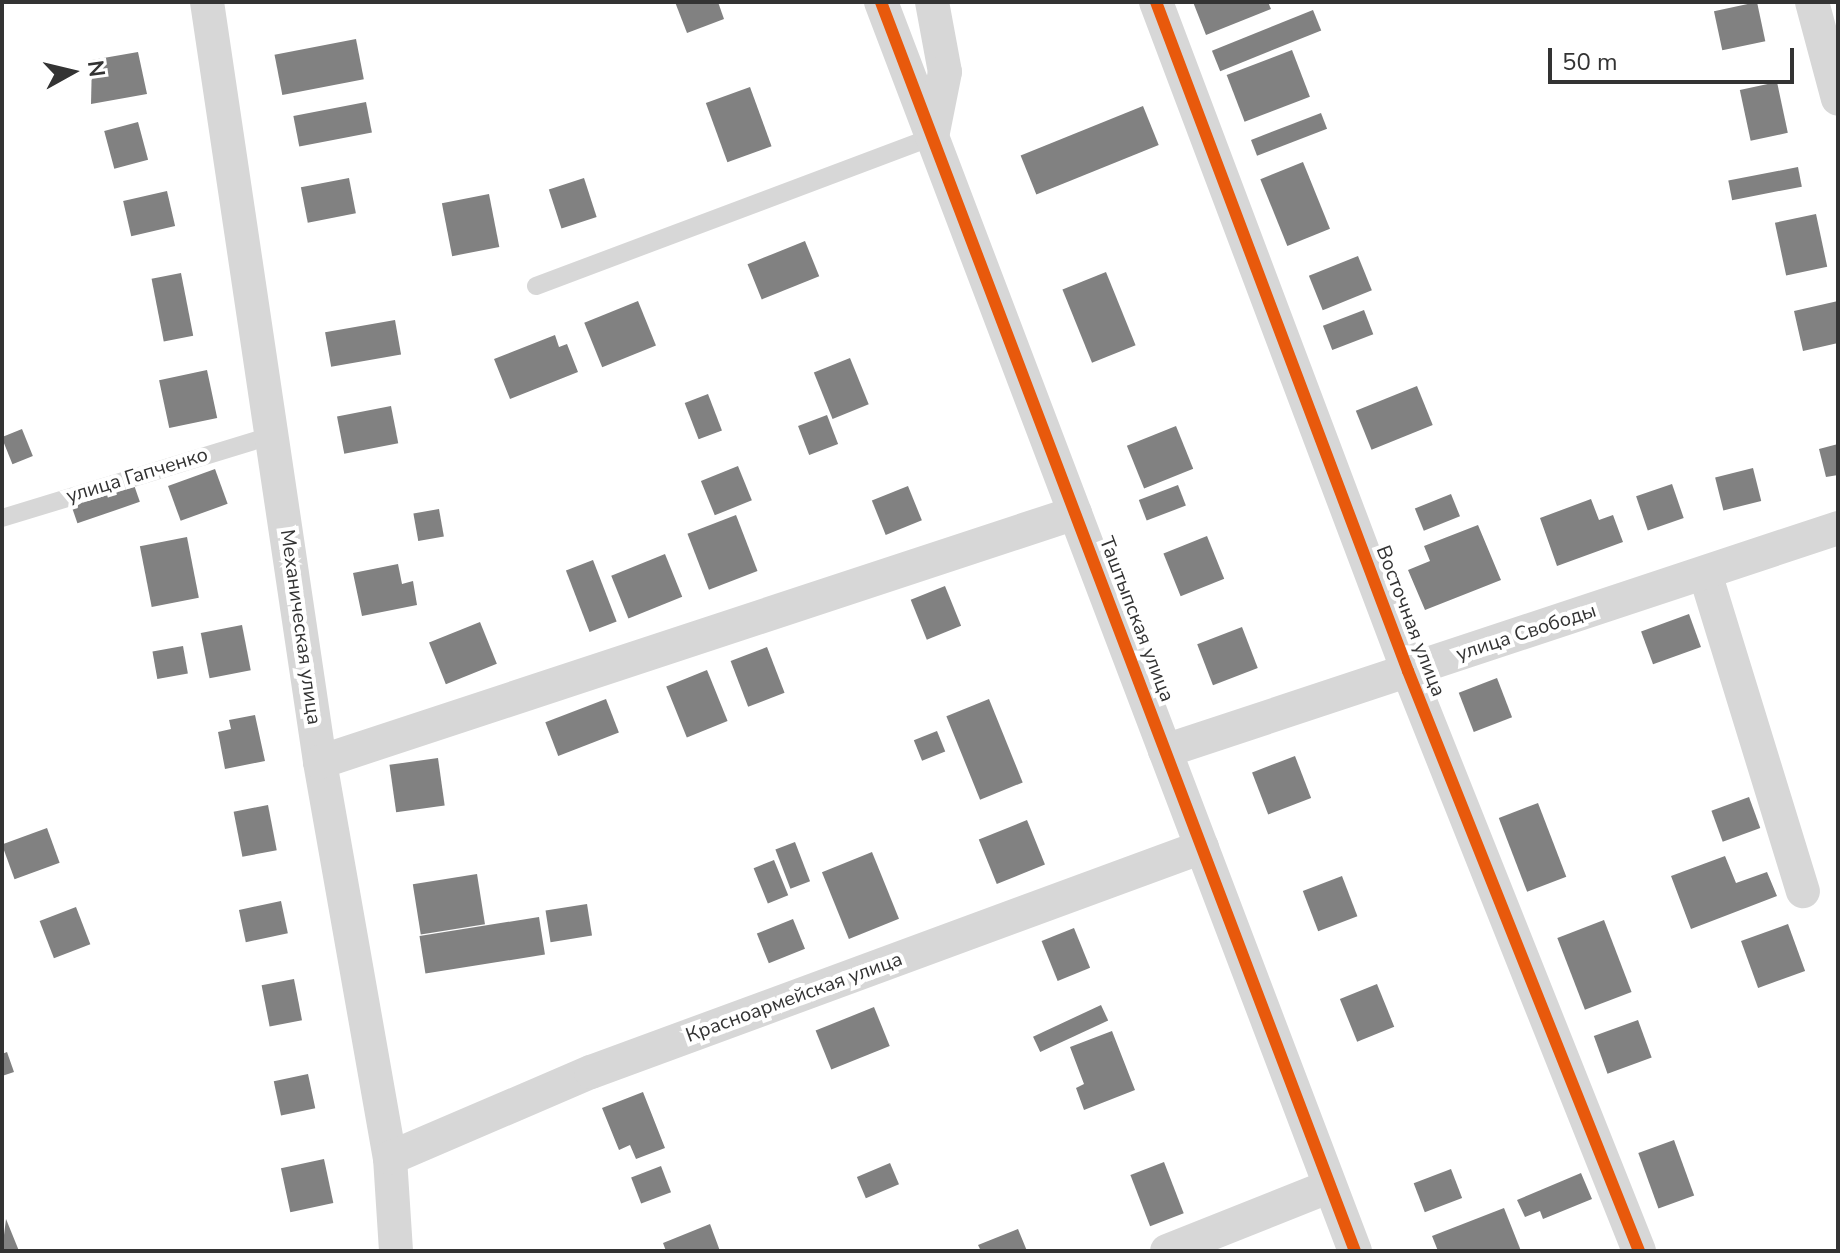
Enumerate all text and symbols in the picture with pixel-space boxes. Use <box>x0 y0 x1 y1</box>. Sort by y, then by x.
north arrow <box>32 32 112 112</box>
scale bar <box>1552 32 1798 82</box>
text: 50 m <box>1562 46 1618 78</box>
text: N <box>80 58 112 79</box>
street label: улица Гапченко <box>63 442 211 508</box>
street label: Механическая улица <box>275 528 327 726</box>
street label: Таштыпская улица <box>1094 533 1180 705</box>
street label: Восточная улица <box>1371 542 1451 700</box>
street label: улица Свободы <box>1453 598 1599 666</box>
street label: Красноармейская улица <box>682 947 906 1047</box>

